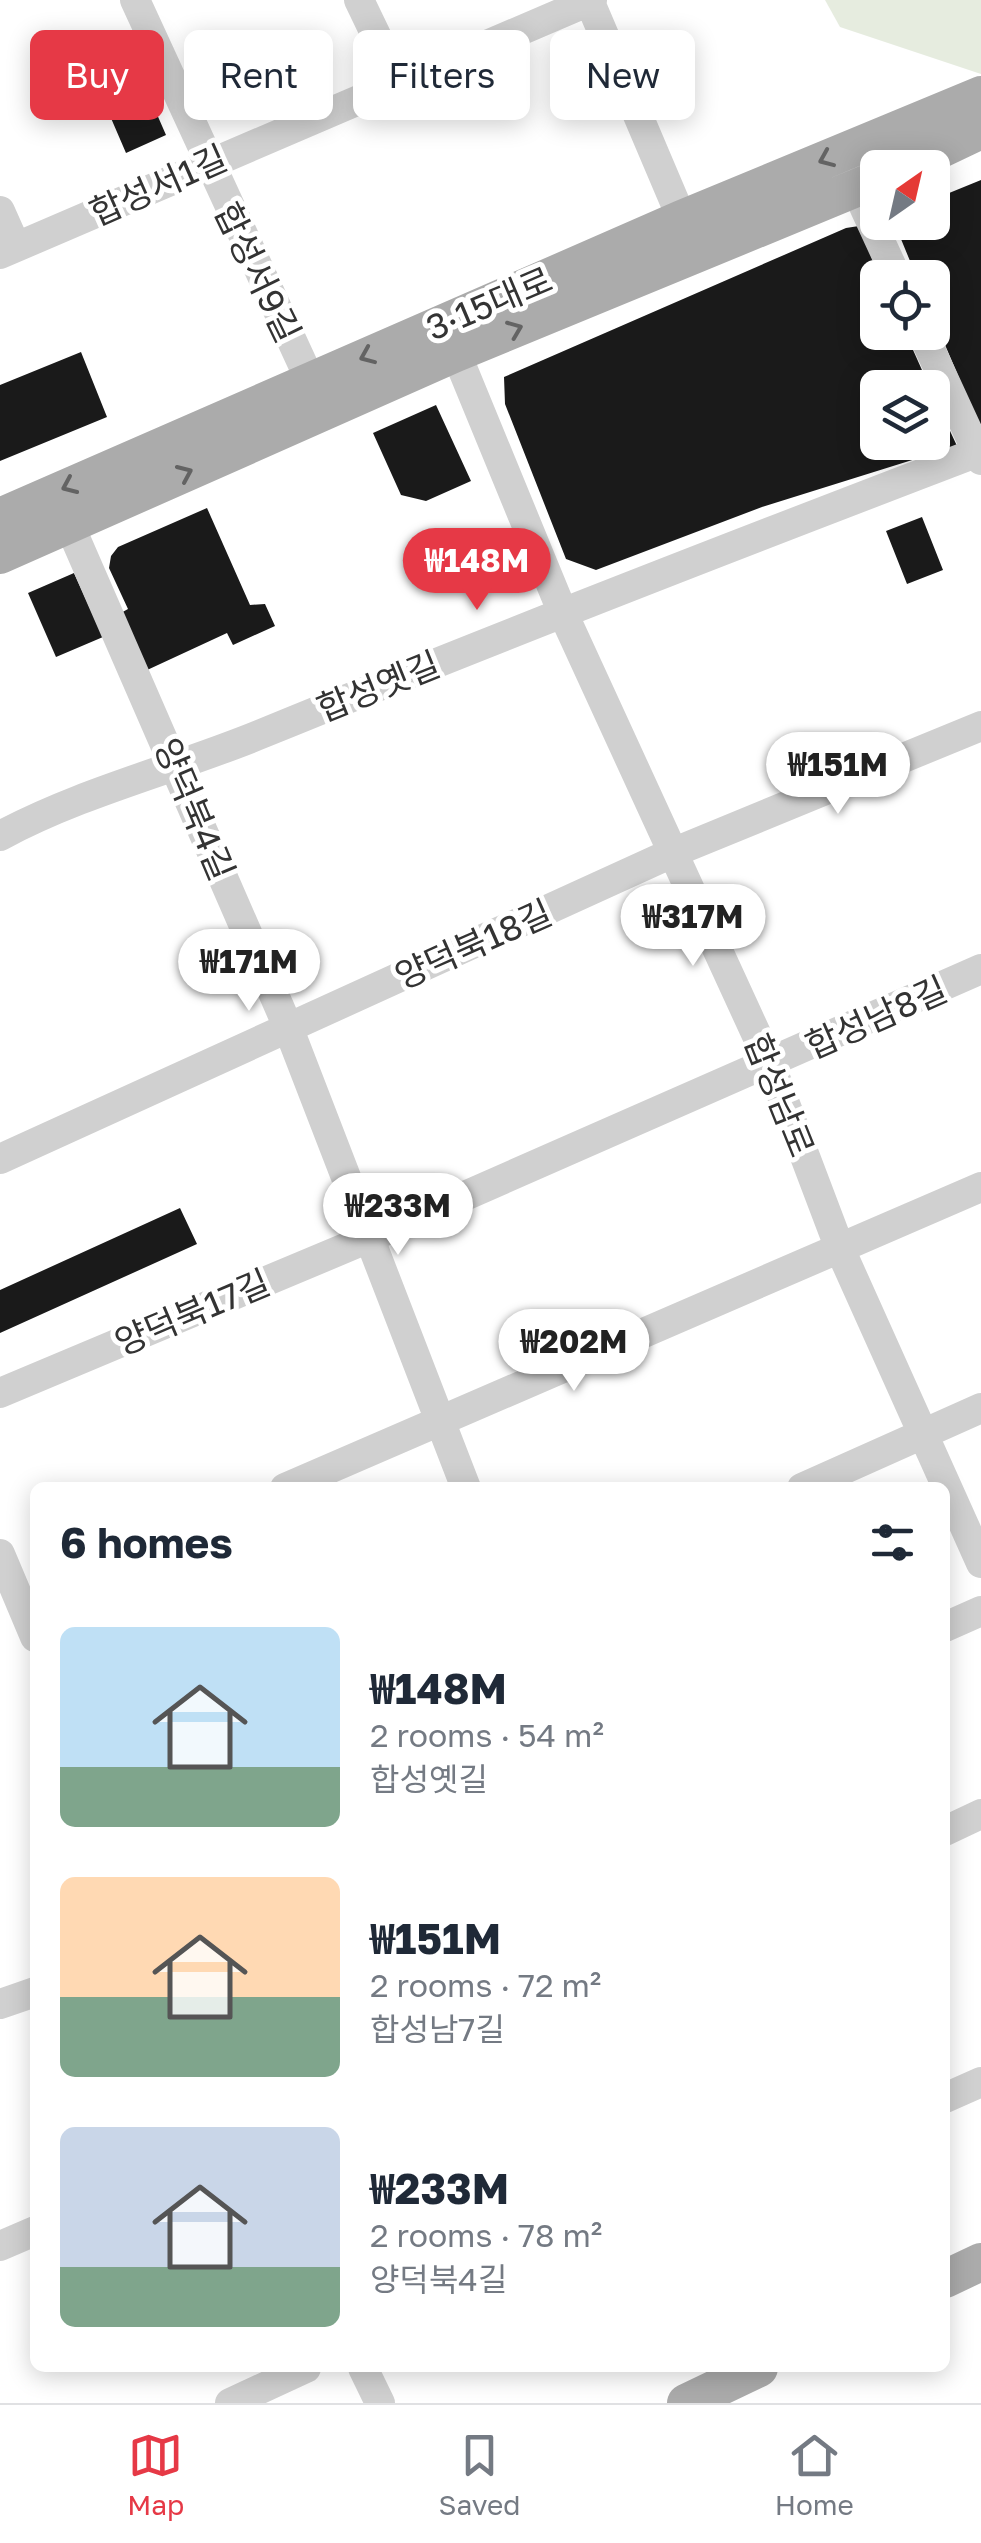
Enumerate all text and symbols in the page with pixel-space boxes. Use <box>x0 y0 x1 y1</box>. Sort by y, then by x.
chip: Buy <box>30 30 164 120</box>
chip: Rent <box>184 30 333 120</box>
chip: Filters <box>353 30 530 120</box>
chip: New <box>550 30 695 120</box>
street label: 합성서1길 <box>83 136 233 234</box>
one-way arrow <box>819 147 837 167</box>
north arrow <box>860 150 950 240</box>
map controls <box>860 150 950 460</box>
street label: 합성서9길 <box>206 195 310 349</box>
street label: 3·15대로 <box>420 258 558 348</box>
button: locate <box>860 260 950 350</box>
one-way arrow <box>505 320 523 340</box>
one-way arrow <box>359 344 377 364</box>
button: layers <box>860 370 950 460</box>
one-way arrow <box>175 465 193 485</box>
one-way arrow <box>61 474 79 494</box>
pin: ₩148M <box>407 528 547 613</box>
text: ₩148M <box>425 541 529 579</box>
street label: 합성옛길 <box>310 642 446 730</box>
street label: 양덕북4길 <box>146 732 244 886</box>
pin: ₩151M <box>768 732 908 817</box>
text: ₩151M <box>788 745 888 783</box>
pin: ₩317M <box>623 884 763 969</box>
street label: 양덕북18길 <box>388 891 558 997</box>
text: ₩317M <box>643 897 743 935</box>
pin: ₩171M <box>179 929 319 1014</box>
text: ₩171M <box>200 942 298 980</box>
street label: 합성남8길 <box>799 967 953 1067</box>
street label: 합성남로 <box>736 1027 824 1163</box>
pin: ₩233M <box>328 1173 468 1258</box>
text: ₩233M <box>345 1186 451 1224</box>
street label: 양덕북17길 <box>108 1261 276 1363</box>
pin: ₩202M <box>504 1309 644 1394</box>
text: ₩202M <box>520 1322 628 1360</box>
icon: filters <box>865 1515 920 1570</box>
text: 6 homes <box>60 1517 233 1567</box>
text: ₩148M <box>370 1663 507 1713</box>
icon: home <box>140 1667 260 1787</box>
text: 2 rooms · 54 m² <box>370 1716 604 1754</box>
text: 합성옛길 <box>370 1760 488 1798</box>
text: ₩151M <box>370 1913 501 1963</box>
icon: home <box>140 1917 260 2037</box>
text: 2 rooms · 72 m² <box>370 1966 601 2004</box>
text: 합성남7길 <box>370 2010 505 2048</box>
text: ₩233M <box>370 2163 509 2213</box>
icon: home <box>140 2167 260 2287</box>
text: 2 rooms · 78 m² <box>370 2216 602 2254</box>
text: 양덕북4길 <box>370 2260 507 2298</box>
tab: Map <box>127 2428 184 2521</box>
tab: Saved <box>439 2428 520 2521</box>
tab: Home <box>775 2428 854 2521</box>

